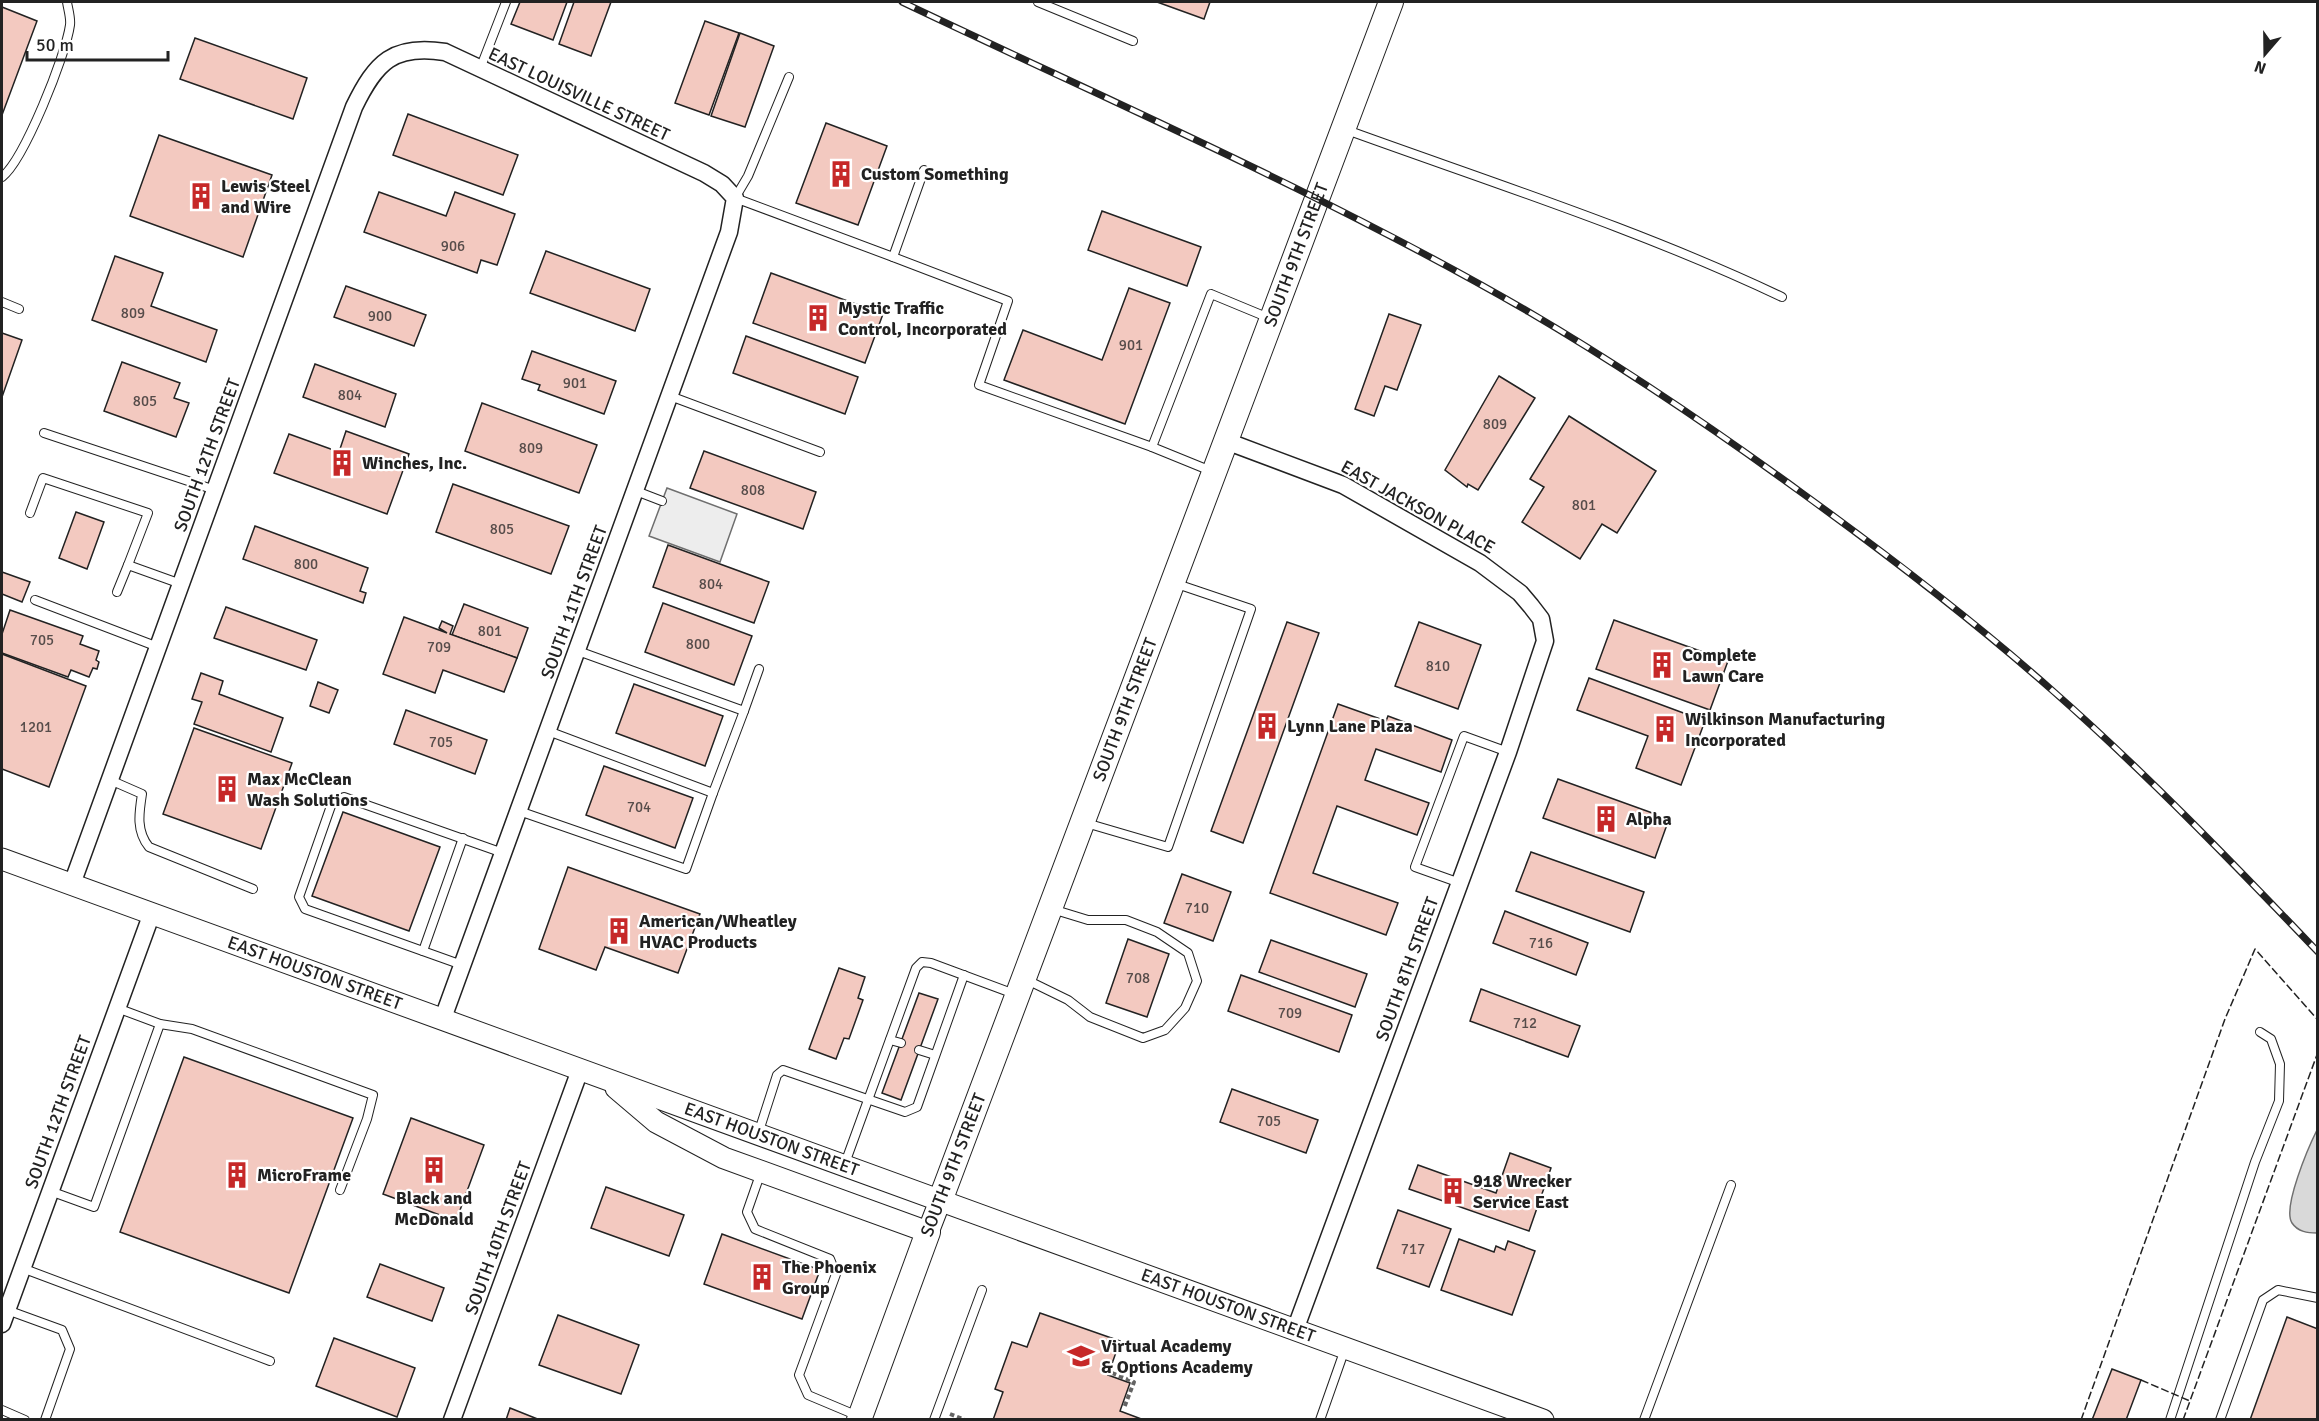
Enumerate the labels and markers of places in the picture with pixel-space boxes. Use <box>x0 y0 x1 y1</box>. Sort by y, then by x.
building icon: Custom Something <box>826 159 856 189</box>
place label: Custom Something <box>861 163 1009 185</box>
place label: Lewis Steel and Wire <box>221 175 311 218</box>
building icon: Lewis Steel and Wire <box>186 181 216 211</box>
place label: Mystic Traffic Control, Incorporated <box>838 297 1007 340</box>
building icon: Mystic Traffic Control, Incorporated <box>803 303 833 333</box>
building icon: Winches, Inc. <box>327 448 357 478</box>
place label: Winches, Inc. <box>362 452 467 474</box>
place label: Complete Lawn Care <box>1682 644 1764 687</box>
building icon: Complete Lawn Care <box>1647 650 1677 680</box>
place label: Wilkinson Manufacturing Incorporated <box>1685 708 1885 751</box>
building icon: Lynn Lane Plaza <box>1252 711 1282 741</box>
building icon: Wilkinson Manufacturing Incorporated <box>1650 714 1680 744</box>
place label: Lynn Lane Plaza <box>1287 715 1413 737</box>
place label: Max McClean Wash Solutions <box>247 768 368 811</box>
building icon: Max McClean Wash Solutions <box>212 774 242 804</box>
building icon: Alpha <box>1591 804 1621 834</box>
place label: Alpha <box>1626 808 1672 830</box>
place label: American/Wheatley HVAC Products <box>639 910 797 953</box>
building icon: American/Wheatley HVAC Products <box>604 916 634 946</box>
building icon: Black and McDonald <box>419 1155 449 1185</box>
building icon: MicroFrame <box>222 1160 252 1190</box>
place label: MicroFrame <box>257 1164 351 1186</box>
place label: 918 Wrecker Service East <box>1473 1170 1572 1213</box>
building icon: 918 Wrecker Service East <box>1438 1176 1468 1206</box>
place label: Black and McDonald <box>394 1187 474 1230</box>
place label: The Phoenix Group <box>782 1256 877 1299</box>
building icon: The Phoenix Group <box>747 1262 777 1292</box>
place label: Virtual Academy & Options Academy <box>1101 1335 1253 1378</box>
school or university icon: Virtual Academy & Options Academy <box>1066 1341 1096 1371</box>

